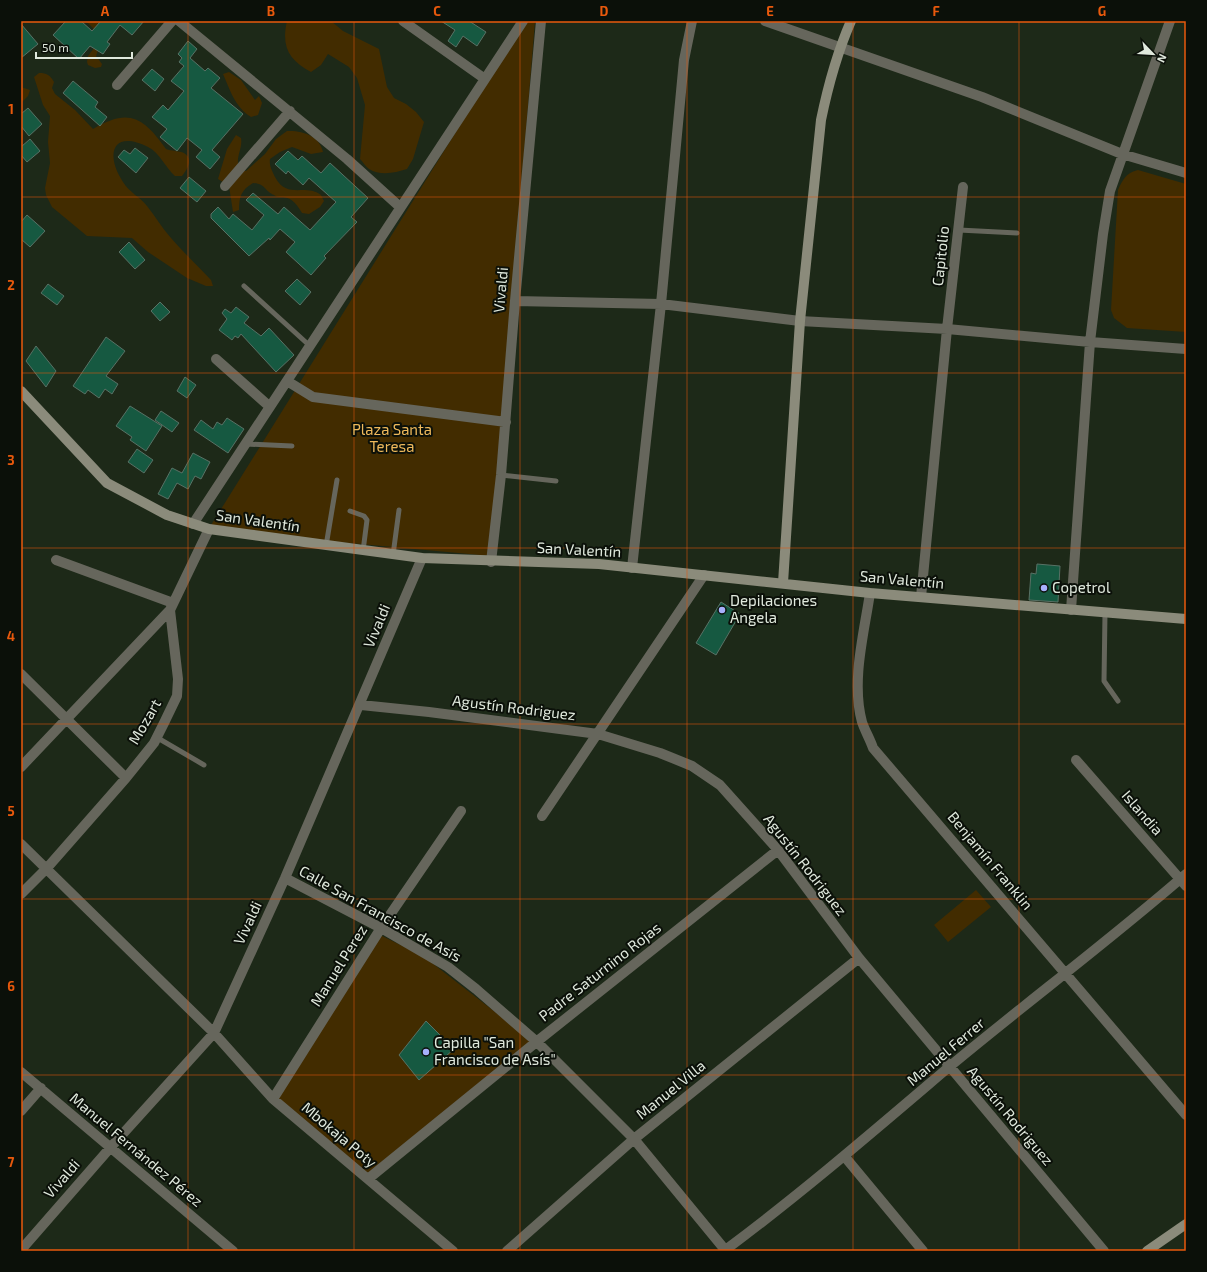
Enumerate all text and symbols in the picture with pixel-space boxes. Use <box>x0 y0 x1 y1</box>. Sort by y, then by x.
text: A <box>101 3 110 19</box>
text: B <box>267 3 275 19</box>
text: C <box>433 3 441 19</box>
text: D <box>600 3 609 19</box>
text: E <box>766 3 774 19</box>
text: F <box>932 3 940 19</box>
text: G <box>1098 3 1106 19</box>
scale bar <box>36 34 132 60</box>
north arrow <box>1133 34 1173 74</box>
text: 50 m <box>42 40 69 54</box>
text: N <box>1155 52 1170 65</box>
text: 1 <box>8 101 14 117</box>
street label: Capitolio <box>928 225 952 287</box>
street label: Vivaldi <box>489 266 511 313</box>
text: 2 <box>7 277 15 293</box>
park label: Plaza Santa Teresa <box>352 420 432 455</box>
text: 3 <box>7 452 15 468</box>
street label: San Valentín <box>215 505 301 535</box>
street label: San Valentín <box>536 538 622 560</box>
street label: San Valentín <box>859 566 945 592</box>
place label: Copetrol <box>1052 578 1111 596</box>
marker: Copetrol <box>1039 583 1049 593</box>
place label: Depilaciones Angela <box>730 591 817 626</box>
street label: Vivaldi <box>359 601 393 650</box>
marker: Depilaciones Angela <box>717 605 727 615</box>
text: 4 <box>7 628 15 644</box>
street label: Agustín Rodriguez <box>451 691 577 724</box>
street label: Mozart <box>124 695 164 747</box>
street label: Islandia <box>1118 786 1167 838</box>
text: 5 <box>7 803 15 819</box>
street label: Benjamín Franklin <box>944 808 1037 914</box>
street label: Agustín Rodriguez <box>761 810 851 919</box>
street label: Calle San Francisco de Asís <box>296 861 465 965</box>
street label: Vivaldi <box>229 898 265 947</box>
street label: Padre Saturnino Rojas <box>535 918 665 1025</box>
street label: Manuel Perez <box>306 921 370 1009</box>
text: 6 <box>7 978 15 994</box>
street label: Manuel Ferrer <box>903 1014 988 1089</box>
place label: Capilla "San Francisco de Asís" <box>434 1033 556 1068</box>
marker: Capilla "San Francisco de Asís" <box>421 1047 431 1057</box>
street label: Manuel Villa <box>632 1056 709 1123</box>
street label: Agustín Rodriguez <box>964 1062 1058 1169</box>
street label: Manuel Fernández Pérez <box>67 1088 207 1210</box>
street label: Mbokaja Poty <box>298 1098 381 1172</box>
text: 7 <box>8 1154 15 1170</box>
street label: Vivaldi <box>39 1155 83 1202</box>

